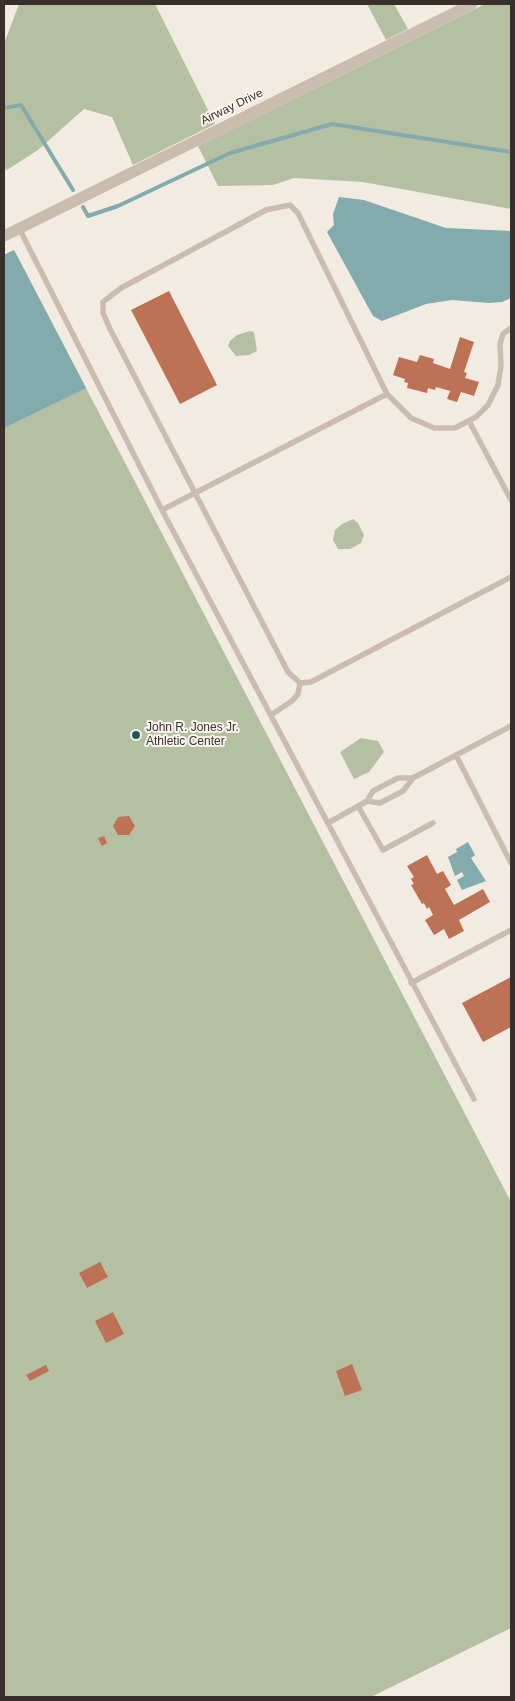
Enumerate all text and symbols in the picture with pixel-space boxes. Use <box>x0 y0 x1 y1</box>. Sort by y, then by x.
street label: Airway Drive <box>199 86 265 128</box>
place label: John R. Jones Jr. Athletic Center <box>146 721 239 749</box>
marker: John R. Jones Jr. Athletic Center <box>130 729 142 741</box>

